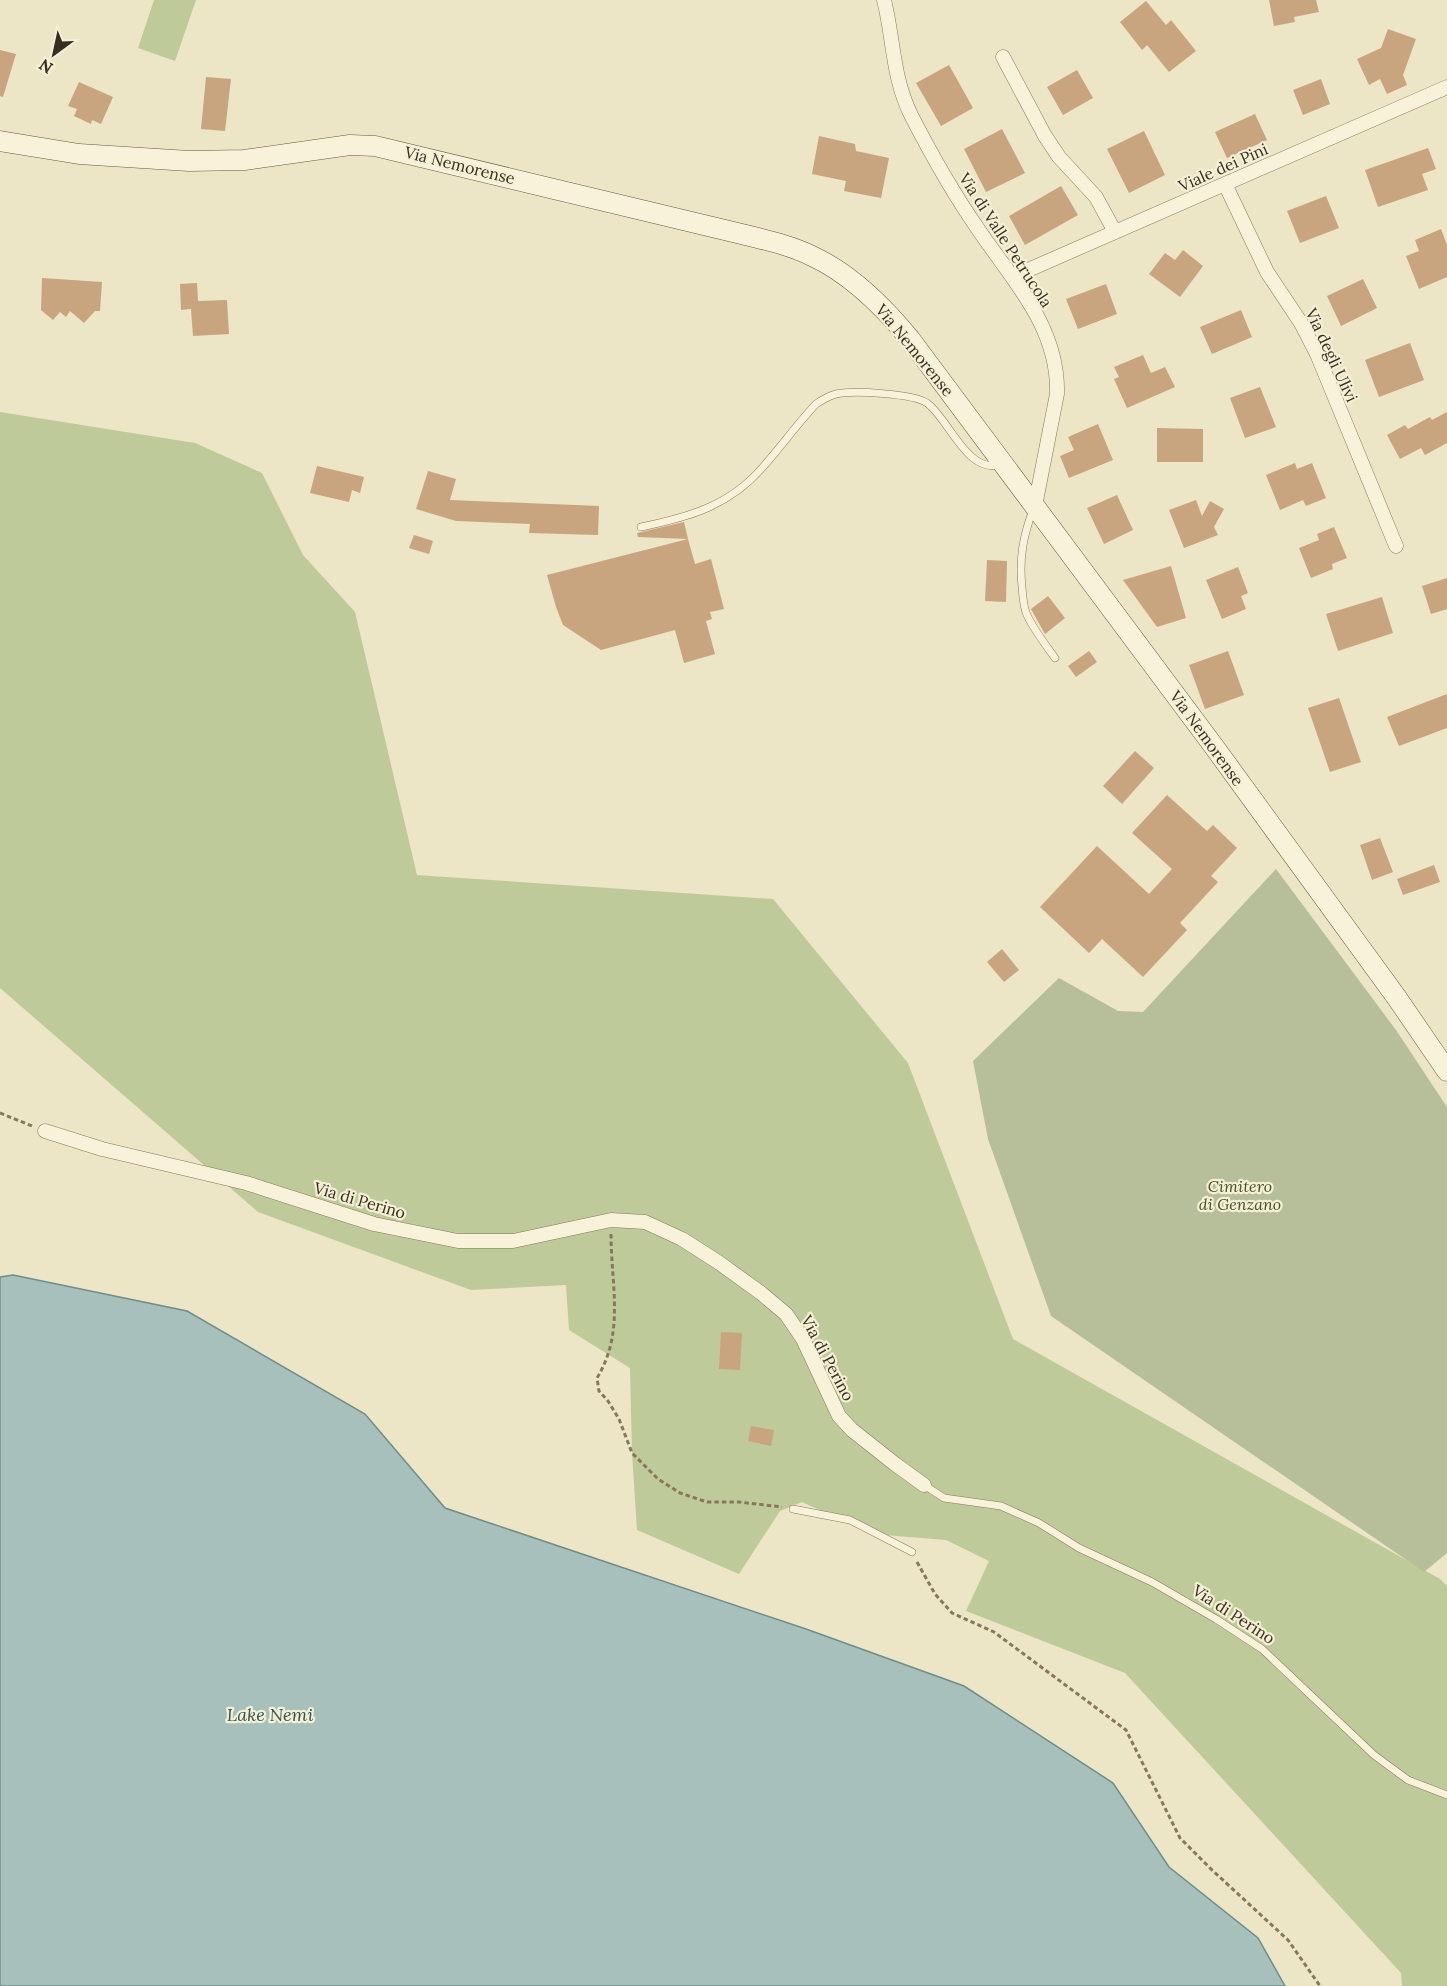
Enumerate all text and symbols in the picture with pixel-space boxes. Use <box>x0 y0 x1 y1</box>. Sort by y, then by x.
north arrow <box>24 24 84 84</box>
text: N <box>35 55 56 78</box>
street label: Viale dei Pini <box>1174 138 1271 196</box>
street label: Via Nemorense <box>402 141 517 188</box>
street label: Via di Valle Petrucola <box>954 168 1057 311</box>
street label: Via Nemorense <box>871 299 958 400</box>
street label: Via degli Ulivi <box>1301 304 1362 405</box>
street label: Via Nemorense <box>1165 686 1248 790</box>
park label: Cimitero di Genzano <box>1199 1176 1281 1214</box>
street label: Via di Perino <box>311 1177 408 1223</box>
street label: Via di Perino <box>797 1311 859 1404</box>
street label: Via di Perino <box>1188 1579 1279 1648</box>
water label: Lake Nemi <box>227 1703 313 1726</box>

